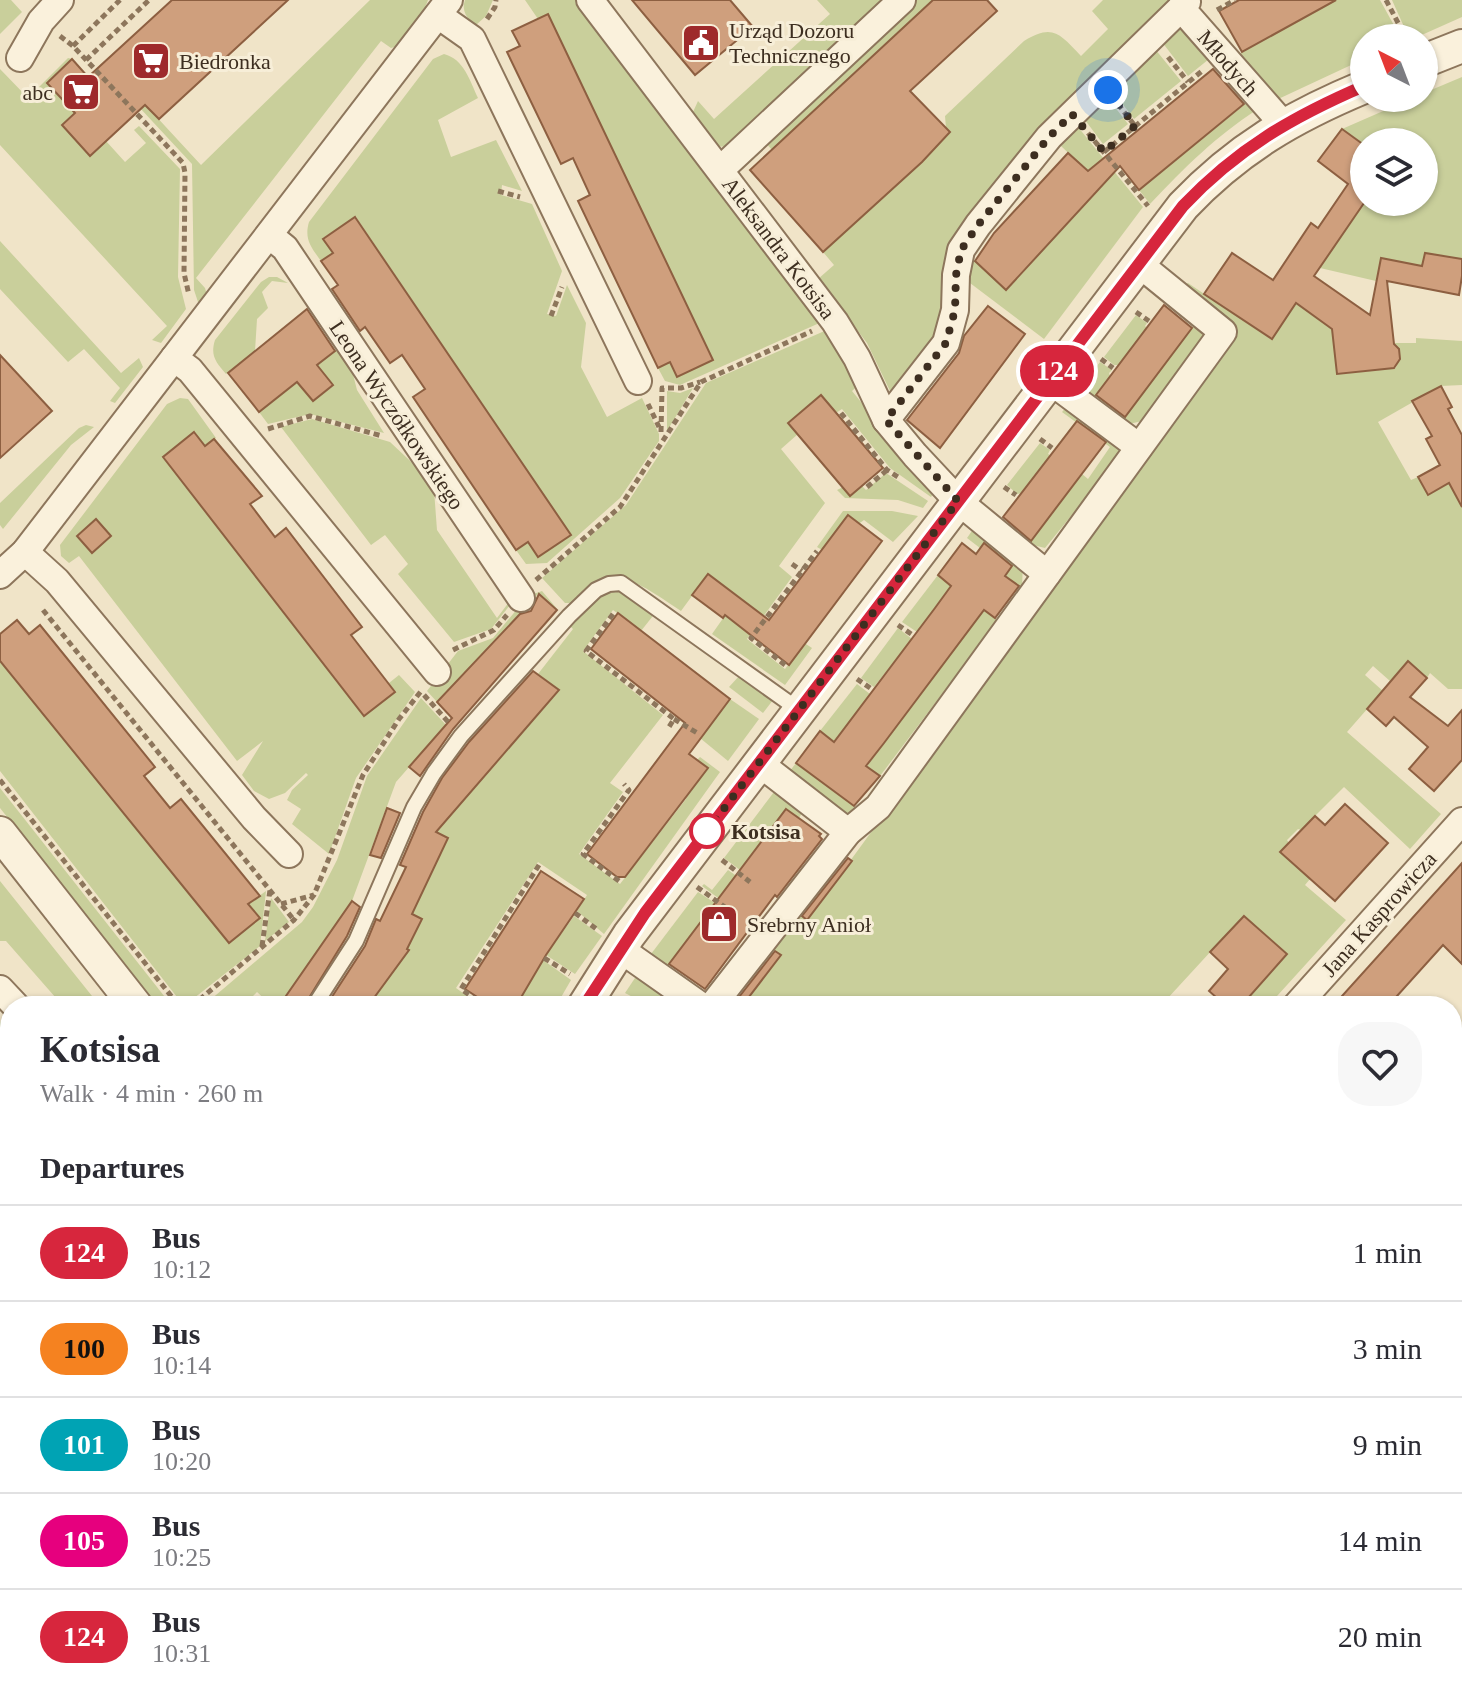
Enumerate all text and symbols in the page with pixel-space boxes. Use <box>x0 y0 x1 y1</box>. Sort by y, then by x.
place label: Urząd Dozoru Technicznego <box>729 18 854 68</box>
public building icon: Urząd Dozoru Technicznego <box>680 22 722 64</box>
north arrow <box>1350 24 1438 112</box>
map controls <box>1350 24 1438 216</box>
street label: Młodych <box>1193 25 1263 101</box>
supermarket icon: Biedronka <box>130 40 172 82</box>
place label: Biedronka <box>179 49 271 74</box>
your location <box>1088 70 1128 110</box>
supermarket icon: abc <box>60 71 102 113</box>
place label: abc <box>22 80 53 105</box>
button: layers <box>1350 128 1438 216</box>
street label: Aleksandra Kotsisa <box>717 172 841 324</box>
street label: Leona Wyczółkowskiego <box>324 316 470 514</box>
line badge: 124 <box>1011 345 1103 397</box>
text: 124 <box>1036 355 1078 386</box>
marker: Kotsisa <box>690 814 724 848</box>
place label: Kotsisa <box>731 819 801 844</box>
street label: Jana Kasprowicza <box>1316 846 1442 982</box>
shop icon: Srebrny Anioł <box>698 903 740 945</box>
place label: Srebrny Anioł <box>747 912 871 937</box>
button: heart <box>1338 1022 1422 1106</box>
text: Kotsisa <box>40 1028 160 1070</box>
text: Walk · 4 min · 260 m <box>40 1079 263 1108</box>
text: Departures <box>40 1151 184 1184</box>
text: Bus <box>152 1221 200 1254</box>
text: 1 min <box>1353 1236 1422 1269</box>
text: 124 <box>63 1237 105 1268</box>
text: 10:12 <box>152 1255 211 1284</box>
text: Bus <box>152 1317 200 1350</box>
text: 3 min <box>1353 1332 1422 1365</box>
text: 100 <box>63 1333 105 1364</box>
text: 10:14 <box>152 1351 211 1380</box>
text: Bus <box>152 1413 200 1446</box>
text: 9 min <box>1353 1428 1422 1461</box>
text: 101 <box>63 1429 105 1460</box>
text: 10:20 <box>152 1447 211 1476</box>
text: Bus <box>152 1509 200 1542</box>
text: 14 min <box>1338 1524 1422 1557</box>
text: 105 <box>63 1525 105 1556</box>
text: 10:25 <box>152 1543 211 1572</box>
text: Bus <box>152 1605 200 1638</box>
text: 20 min <box>1338 1620 1422 1653</box>
text: 124 <box>63 1621 105 1652</box>
text: 10:31 <box>152 1639 211 1668</box>

